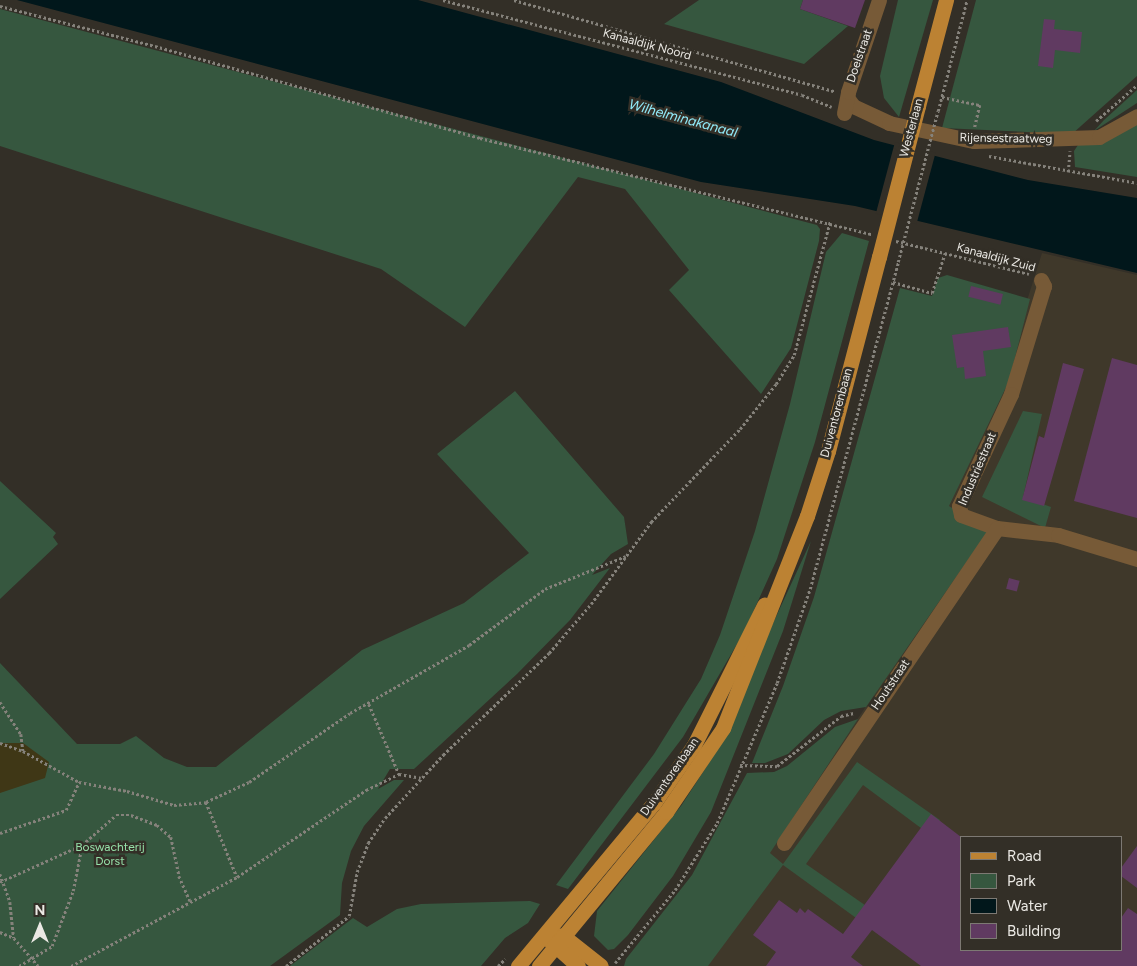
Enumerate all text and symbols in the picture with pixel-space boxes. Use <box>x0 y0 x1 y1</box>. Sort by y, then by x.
street label: Kanaaldijk Noord <box>601 26 693 64</box>
street label: Doelstraat <box>844 27 876 85</box>
water label: Wilhelminakanaal <box>627 96 739 142</box>
street label: Westerlaan <box>897 97 927 159</box>
street label: Rijensestraatweg <box>960 131 1052 147</box>
street label: Kanaaldijk Zuid <box>955 241 1037 275</box>
street label: Duiventorenbaan <box>818 367 856 459</box>
street label: Industriestraat <box>956 430 1000 508</box>
street label: Houtstraat <box>869 657 913 713</box>
street label: Duiventorenbaan <box>638 735 702 819</box>
legend <box>960 836 1122 951</box>
park label: Boswachterij Dorst <box>75 841 145 869</box>
text: Road <box>1007 847 1042 865</box>
text: Park <box>1007 872 1036 890</box>
text: Water <box>1007 897 1047 915</box>
north arrow <box>15 901 65 951</box>
text: N <box>35 902 45 919</box>
text: Building <box>1007 922 1061 940</box>

